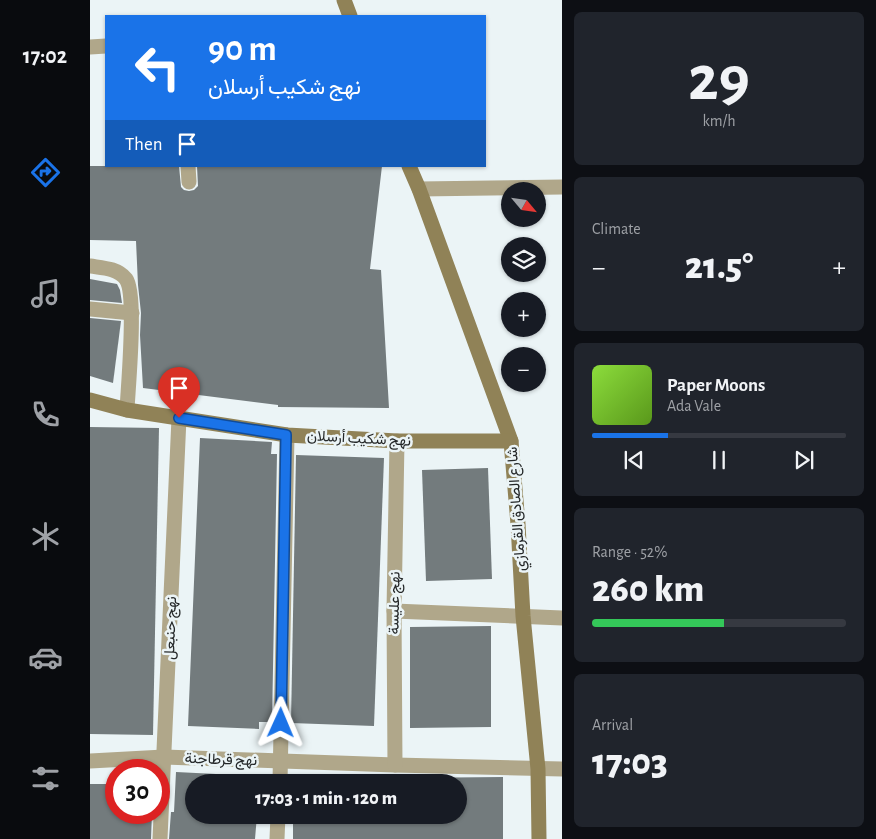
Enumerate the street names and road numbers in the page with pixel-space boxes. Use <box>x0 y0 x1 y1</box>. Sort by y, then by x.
street label: نهج شكيب أرسلان <box>306 427 412 452</box>
street label: شارع الصادق القرمازي <box>505 446 533 572</box>
street label: نهج عليسة <box>386 571 406 635</box>
street label: نهج حنبعل <box>162 596 182 660</box>
street label: نهج قرطاجنة <box>184 751 258 771</box>

